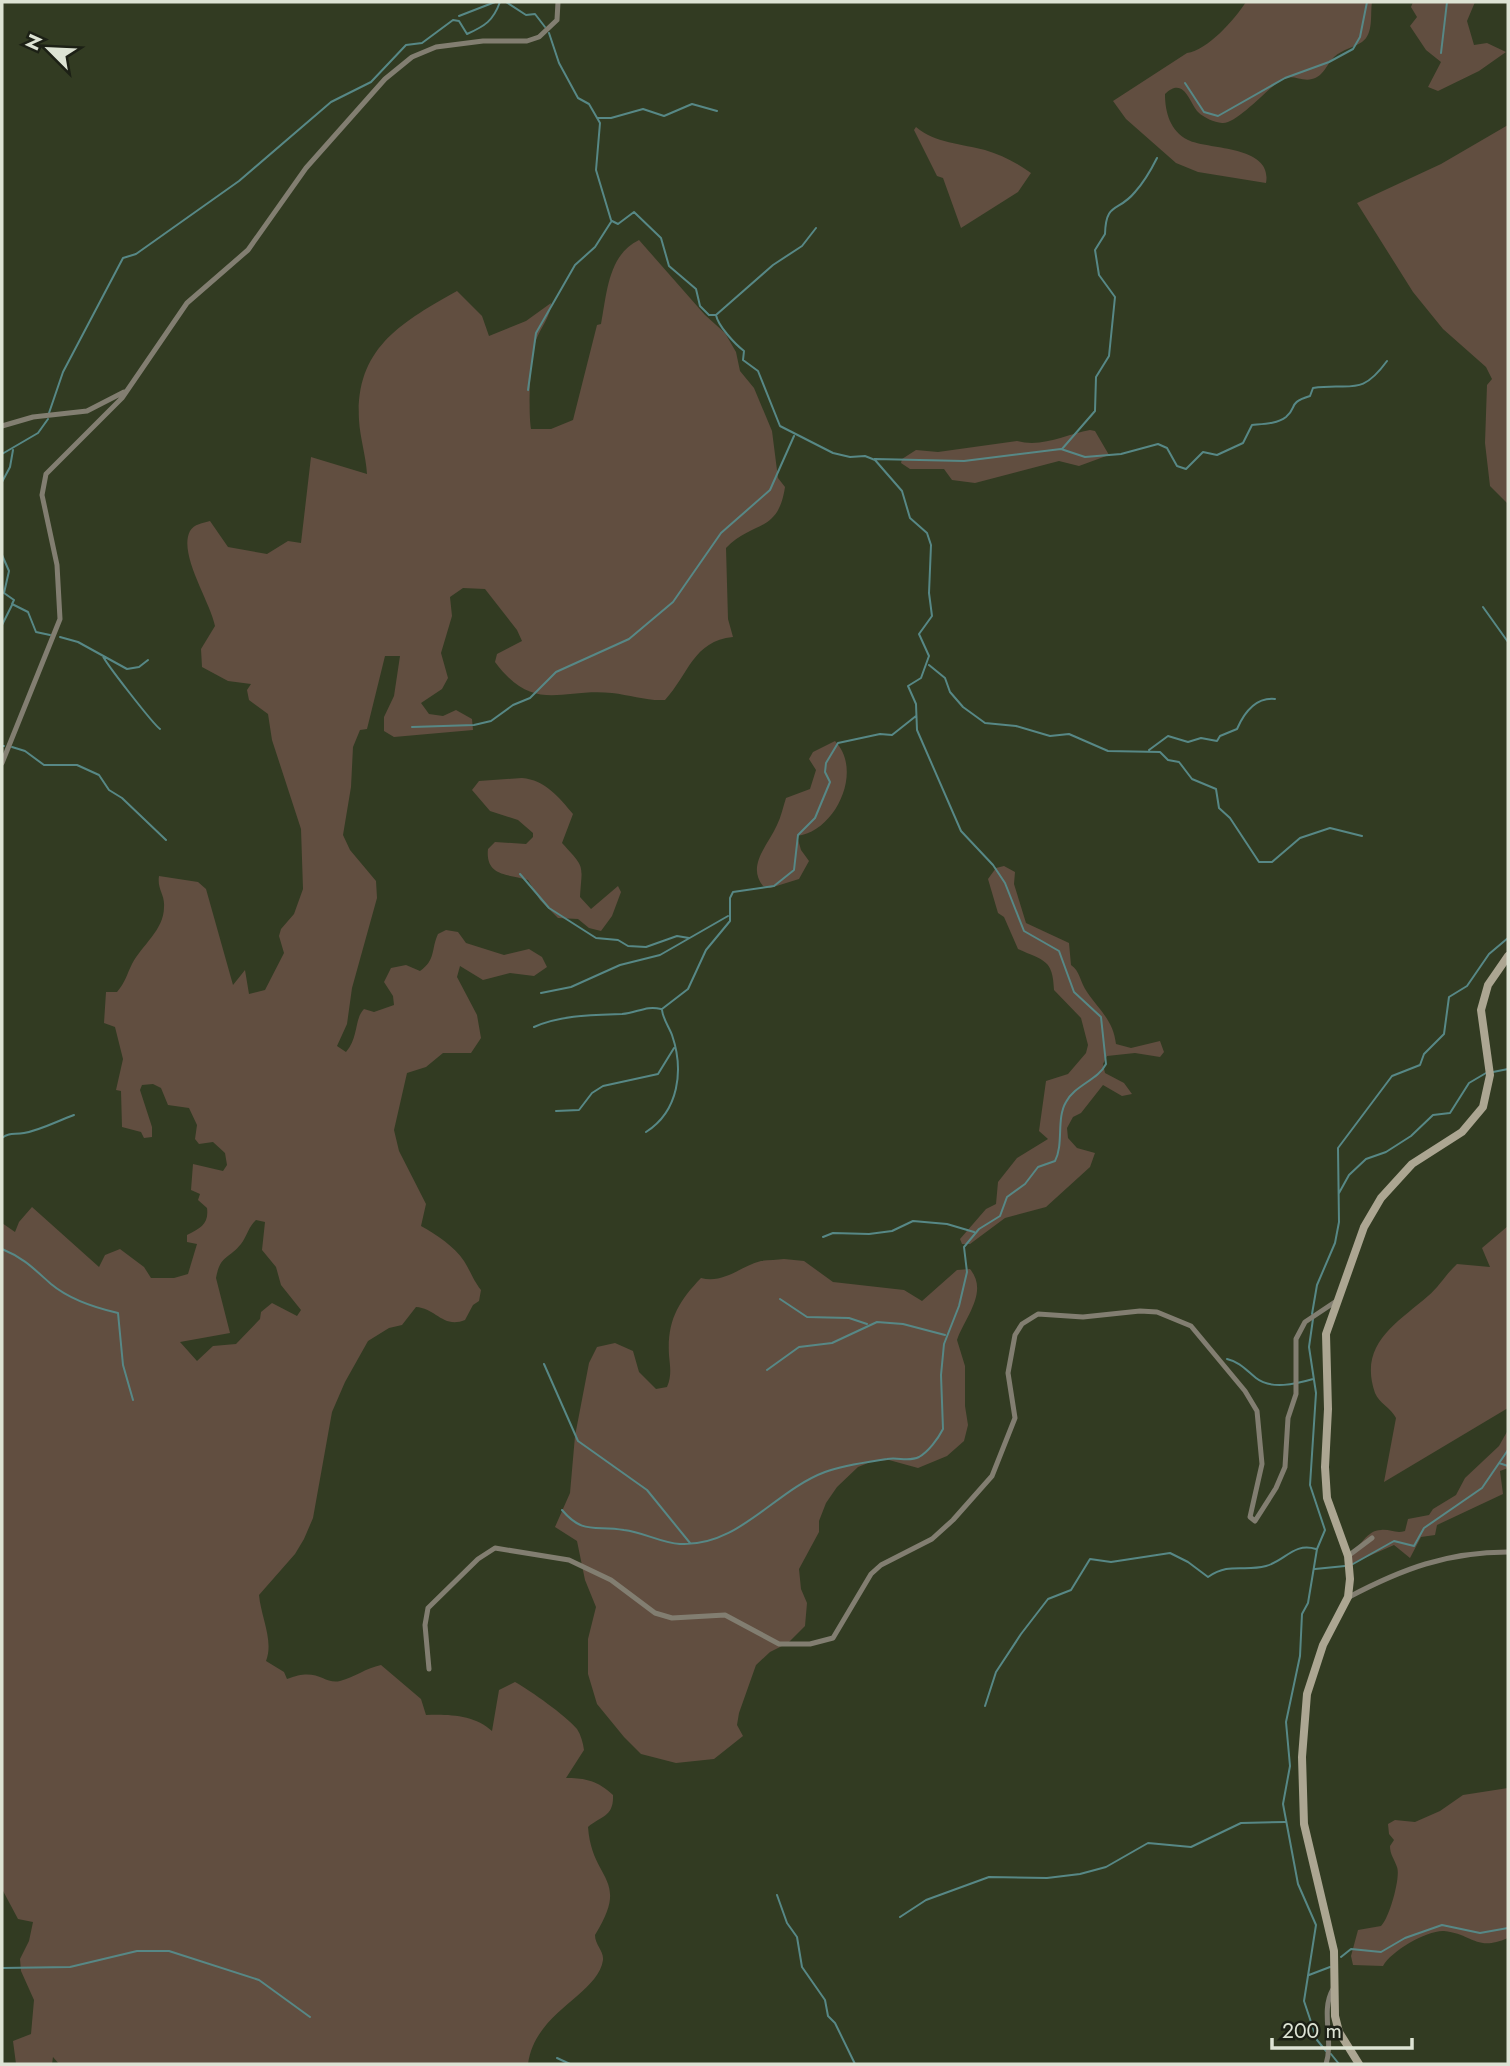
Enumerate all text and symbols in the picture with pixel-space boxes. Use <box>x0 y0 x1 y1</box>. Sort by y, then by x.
north arrow <box>14 14 84 84</box>
text: N <box>19 30 49 55</box>
scale bar <box>1272 2007 1412 2050</box>
text: 200 m <box>1282 2016 1342 2046</box>

